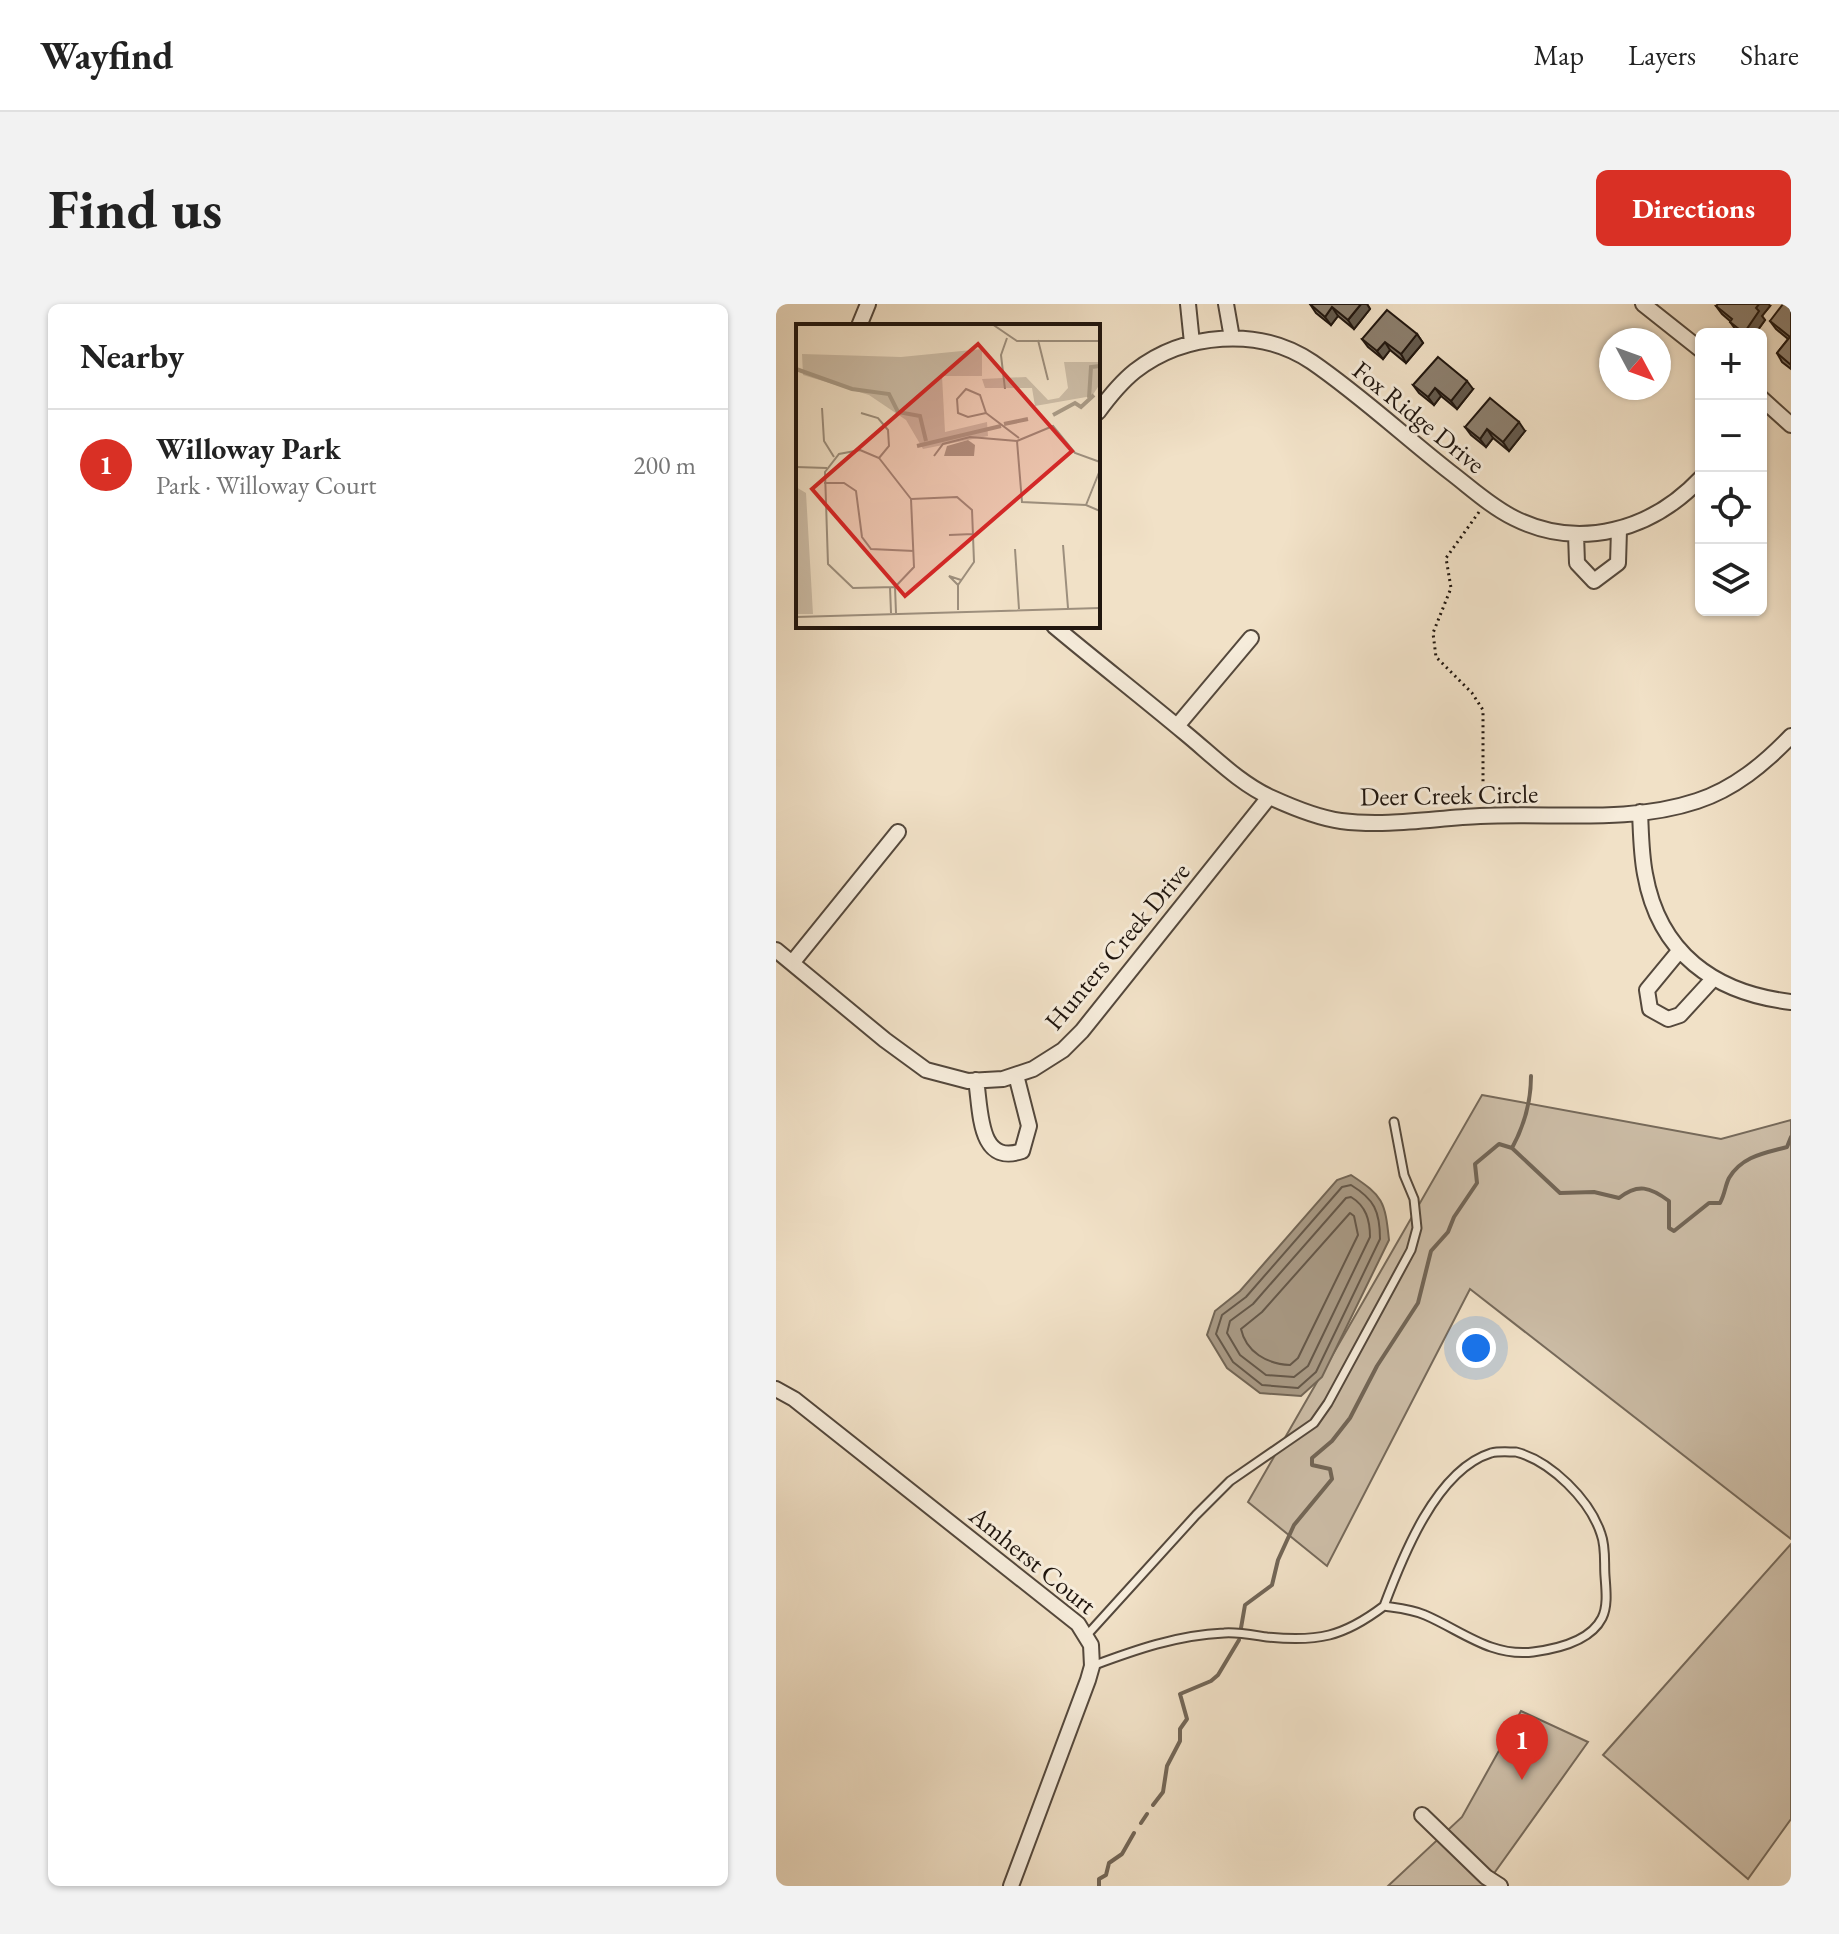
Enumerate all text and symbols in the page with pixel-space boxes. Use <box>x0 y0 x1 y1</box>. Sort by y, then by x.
text: Wayfind <box>40 31 174 80</box>
text: Map <box>1534 37 1584 73</box>
text: Layers <box>1628 37 1696 73</box>
text: Share <box>1740 37 1799 73</box>
button: Directions <box>1596 170 1791 246</box>
text: Find us <box>48 172 222 245</box>
inset map <box>796 324 1100 628</box>
north arrow <box>1599 328 1671 400</box>
map controls <box>1695 328 1767 616</box>
button: + <box>1695 328 1767 400</box>
text: Nearby <box>80 334 184 378</box>
street label: Fox Ridge Drive <box>1346 353 1492 481</box>
button: − <box>1695 400 1767 472</box>
text: Willoway Park <box>156 429 341 468</box>
text: 1 <box>99 448 113 482</box>
text: 200 m <box>633 448 696 482</box>
text: Park · Willoway Court <box>156 468 377 502</box>
button: locate <box>1695 472 1767 544</box>
button: layers <box>1695 544 1767 616</box>
street label: Deer Creek Circle <box>1359 776 1539 814</box>
street label: Hunters Creek Drive <box>1037 855 1197 1037</box>
your location <box>1456 1328 1496 1368</box>
street label: Amherst Court <box>962 1498 1104 1622</box>
pin: 1 <box>1496 1714 1548 1780</box>

